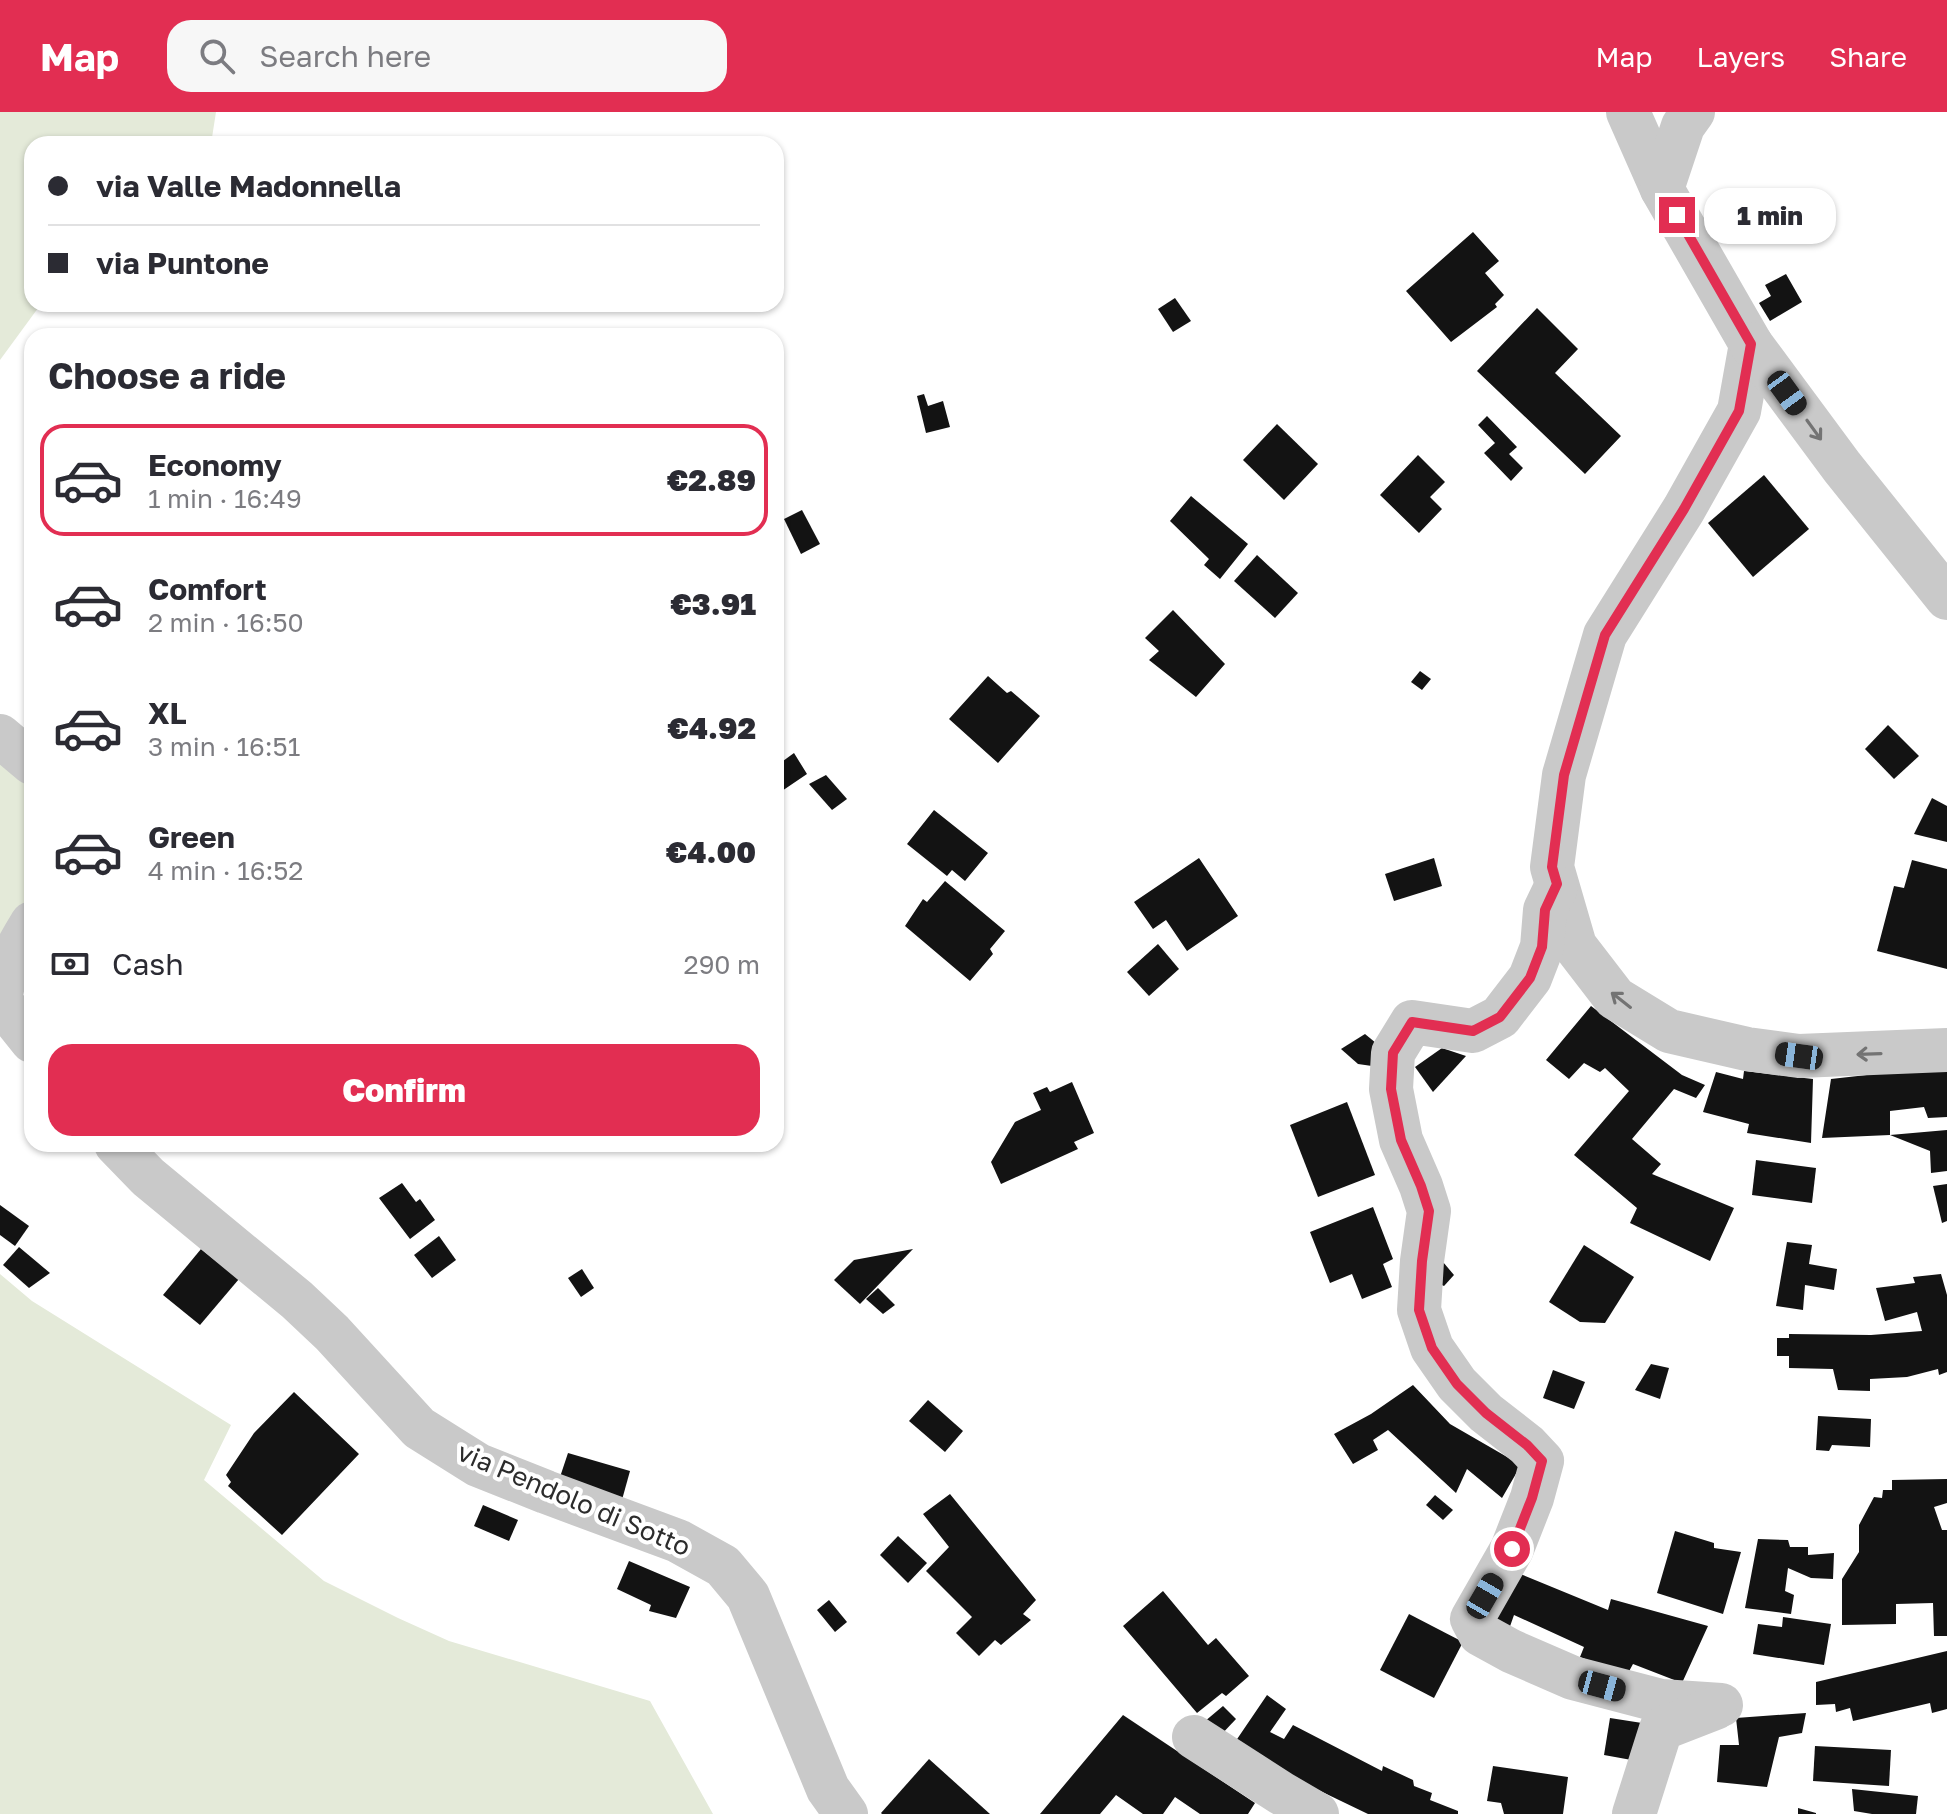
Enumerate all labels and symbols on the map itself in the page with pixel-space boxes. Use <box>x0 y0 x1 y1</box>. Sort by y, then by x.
callout: 1 min <box>1705 187 1837 243</box>
route end <box>1659 197 1695 233</box>
car <box>1763 367 1811 419</box>
one-way arrow <box>1806 418 1822 440</box>
one-way arrow <box>1611 991 1632 1008</box>
car <box>1774 1041 1824 1071</box>
one-way arrow <box>1856 1046 1883 1061</box>
street label: via Pendolo di Sotto <box>453 1436 695 1562</box>
route start <box>1494 1531 1530 1567</box>
car <box>1463 1569 1507 1623</box>
car <box>1576 1668 1628 1704</box>

